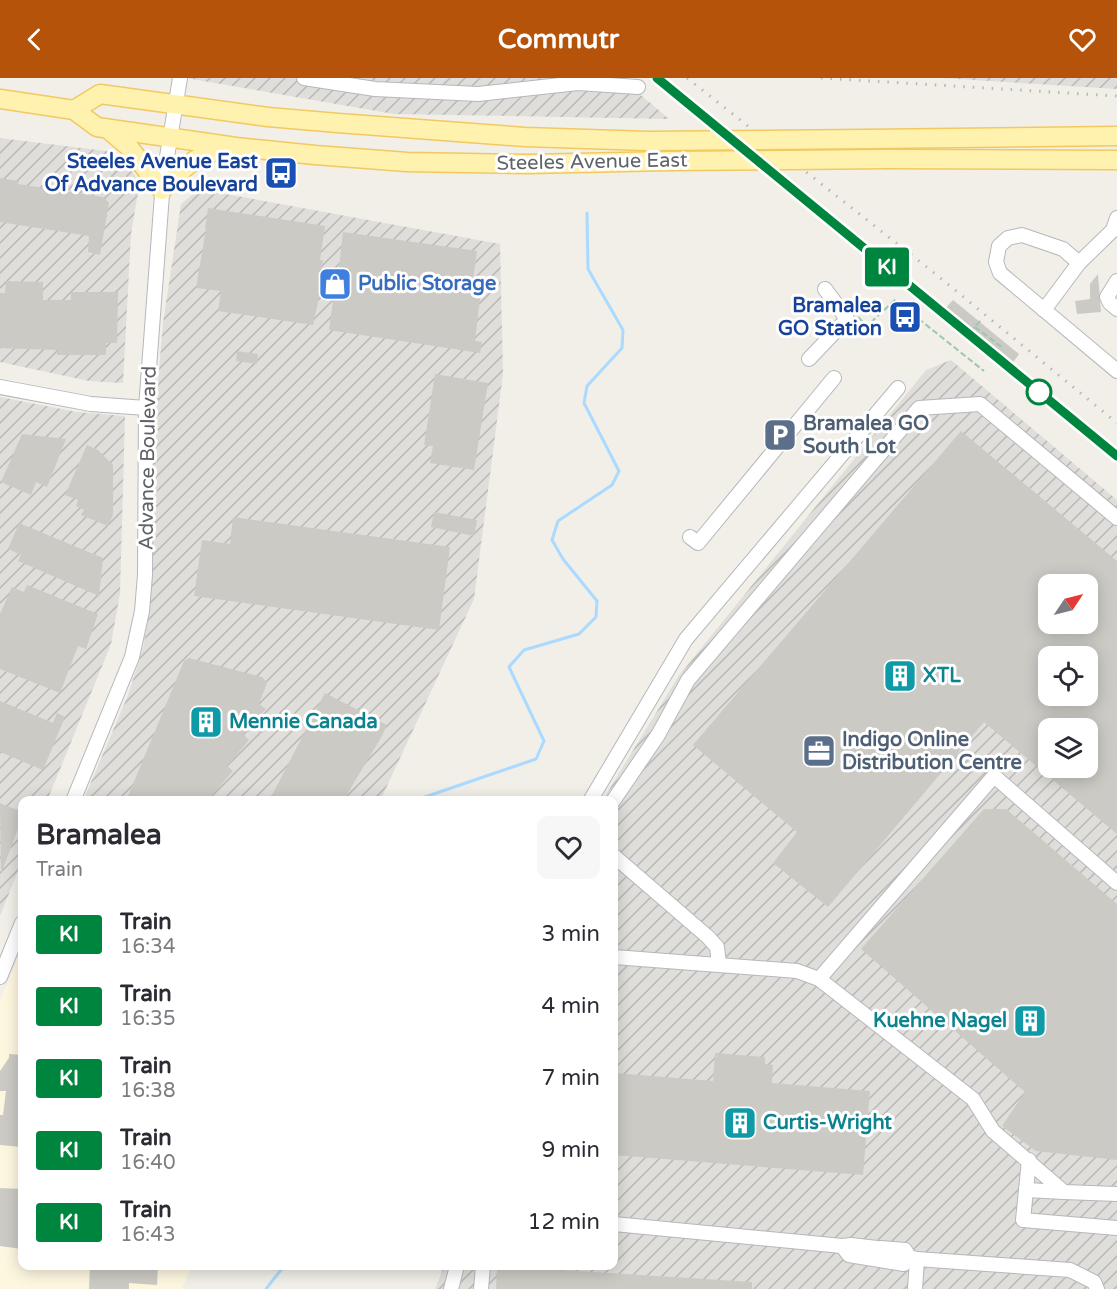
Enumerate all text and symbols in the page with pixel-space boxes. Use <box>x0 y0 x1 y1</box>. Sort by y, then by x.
icon: back <box>18 23 51 56</box>
text: Commutr <box>498 23 619 56</box>
icon: heart <box>1066 23 1099 56</box>
street label: Steeles Avenue East <box>496 148 688 176</box>
place label: Steeles Avenue East Of Advance Boulevard <box>45 150 258 197</box>
bus stop icon: Steeles Avenue East Of Advance Boulevard <box>263 155 299 191</box>
line badge: KI <box>860 248 914 286</box>
text: KI <box>877 255 897 280</box>
shop icon: Public Storage <box>317 266 353 302</box>
place label: Public Storage <box>358 272 496 296</box>
place label: Bramalea GO Station <box>778 294 882 341</box>
bus stop icon: Bramalea GO Station <box>887 299 923 335</box>
street label: Advance Boulevard <box>134 366 162 550</box>
unlabelled marker <box>1026 379 1052 405</box>
place label: Bramalea GO South Lot <box>803 412 929 459</box>
parking icon: Bramalea GO South Lot <box>762 417 798 453</box>
north arrow <box>1038 574 1098 634</box>
map controls <box>1038 574 1098 778</box>
button: locate <box>1038 646 1098 706</box>
building icon: XTL <box>882 658 918 694</box>
place label: XTL <box>923 664 961 688</box>
building icon: Mennie Canada <box>188 704 224 740</box>
place label: Mennie Canada <box>229 710 378 734</box>
button: layers <box>1038 718 1098 778</box>
place label: Indigo Online Distribution Centre <box>842 728 1022 775</box>
office icon: Indigo Online Distribution Centre <box>801 733 837 769</box>
button: heart <box>537 816 600 879</box>
text: Bramalea <box>36 818 162 852</box>
text: Train <box>36 858 83 882</box>
text: Train <box>120 909 172 935</box>
text: 3 min <box>541 921 600 947</box>
text: KI <box>59 922 79 947</box>
text: 16:34 <box>120 935 175 959</box>
text: Train <box>120 981 172 1007</box>
text: 4 min <box>541 993 600 1019</box>
text: KI <box>59 994 79 1019</box>
building icon: Kuehne Nagel <box>1012 1003 1048 1039</box>
text: 16:35 <box>120 1007 175 1031</box>
place label: Kuehne Nagel <box>873 1009 1007 1033</box>
text: Train <box>120 1053 172 1079</box>
text: 7 min <box>541 1065 600 1091</box>
text: KI <box>59 1066 79 1091</box>
text: 16:38 <box>120 1079 175 1103</box>
building icon: Curtis-Wright <box>722 1105 758 1141</box>
place label: Curtis-Wright <box>763 1111 892 1135</box>
text: Train <box>120 1125 172 1151</box>
text: 9 min <box>541 1137 600 1163</box>
text: KI <box>59 1138 79 1163</box>
text: 16:40 <box>120 1151 175 1175</box>
text: Train <box>120 1197 172 1223</box>
text: 12 min <box>528 1209 600 1235</box>
text: KI <box>59 1210 79 1235</box>
text: 16:43 <box>120 1223 175 1247</box>

